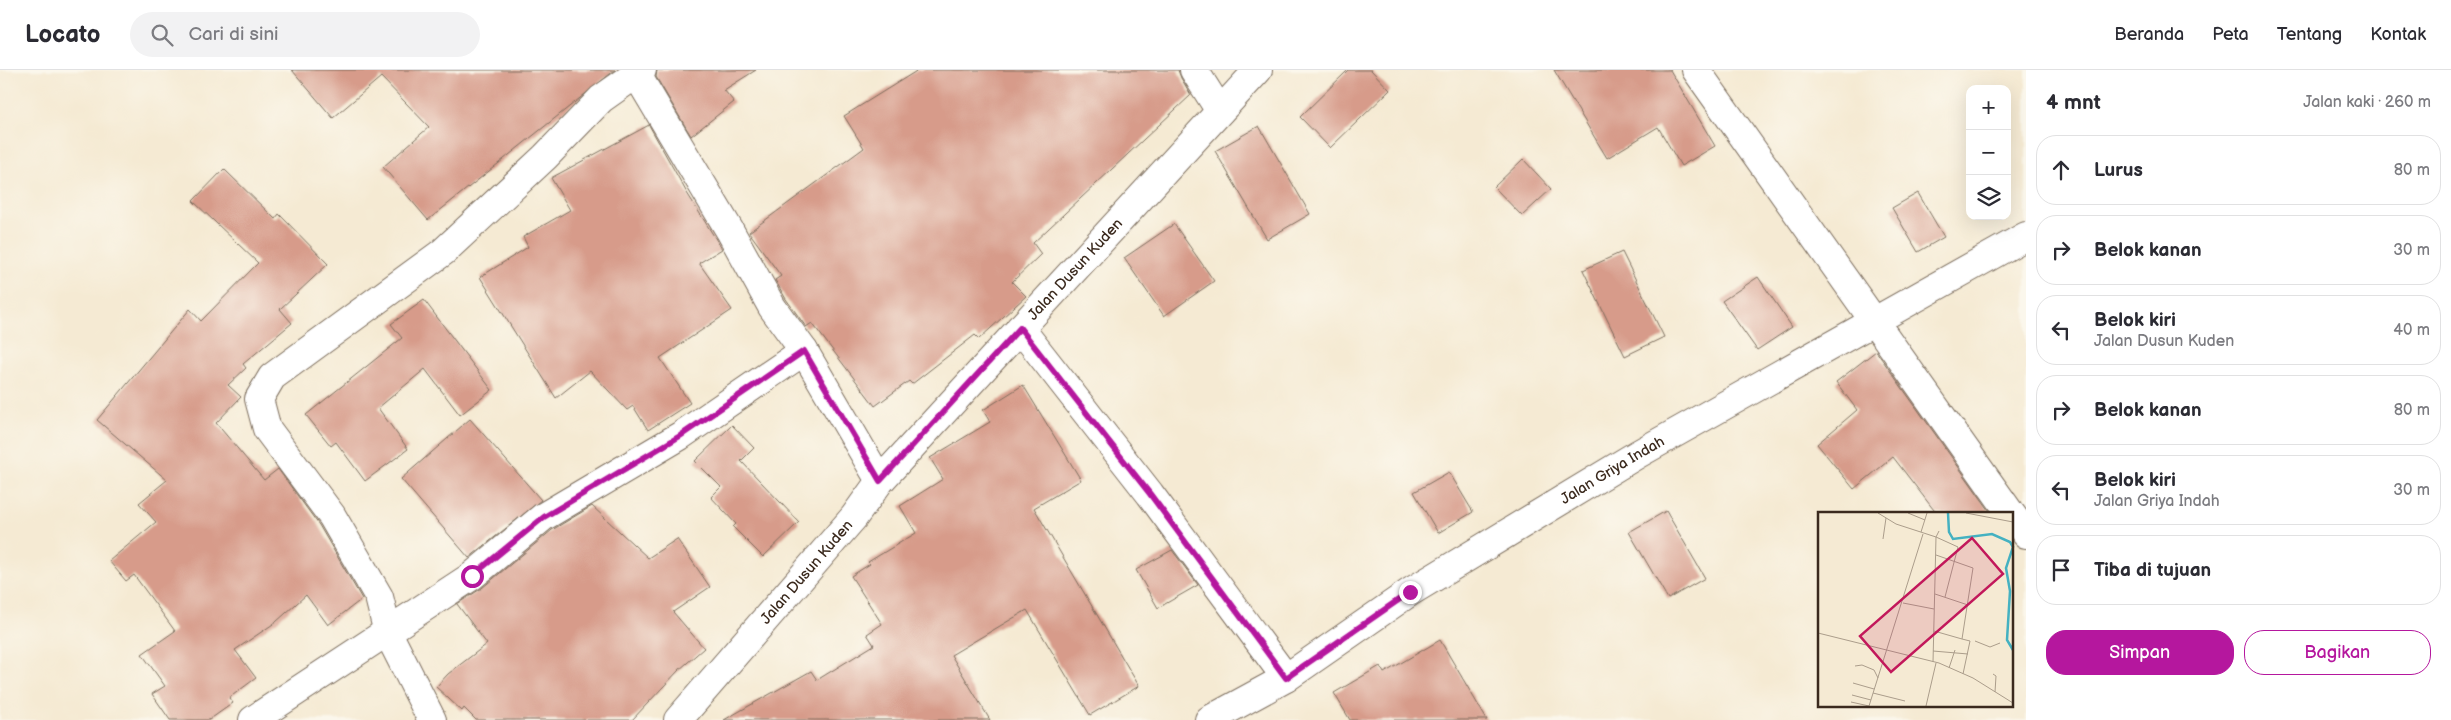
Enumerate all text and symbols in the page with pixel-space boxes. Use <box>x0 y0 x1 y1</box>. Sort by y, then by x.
search box <box>130 12 480 57</box>
text: Locato <box>25 20 100 49</box>
icon: search <box>148 21 176 49</box>
text: Cari di sini <box>188 23 279 46</box>
text: Beranda <box>2114 24 2184 45</box>
text: Peta <box>2212 24 2249 45</box>
text: Tentang <box>2277 24 2342 45</box>
text: Kontak <box>2370 24 2426 45</box>
map controls <box>1966 85 2011 220</box>
button: + <box>1966 85 2011 130</box>
text: 4 mnt <box>2046 90 2101 115</box>
text: Jalan kaki · 260 m <box>2303 93 2431 112</box>
button: − <box>1966 130 2011 175</box>
icon: ahead <box>2047 156 2075 184</box>
text: Lurus <box>2094 159 2143 182</box>
text: 80 m <box>2394 161 2430 180</box>
button: layers <box>1966 175 2011 220</box>
street label: Jalan Dusun Kuden <box>1024 215 1127 324</box>
icon: right <box>2047 236 2075 264</box>
text: Belok kanan <box>2094 239 2202 262</box>
text: 30 m <box>2393 241 2430 260</box>
text: Belok kiri <box>2094 309 2176 332</box>
icon: left <box>2047 316 2075 344</box>
text: 40 m <box>2393 321 2430 340</box>
text: Jalan Dusun Kuden <box>2094 332 2234 351</box>
icon: right <box>2047 396 2075 424</box>
text: Belok kanan <box>2094 399 2202 422</box>
text: 80 m <box>2394 401 2430 420</box>
street label: Jalan Griya Indah <box>1557 432 1668 509</box>
text: Belok kiri <box>2094 469 2176 492</box>
icon: left <box>2047 476 2075 504</box>
text: 30 m <box>2393 481 2430 500</box>
text: Jalan Griya Indah <box>2094 492 2220 511</box>
inset map <box>1818 512 2014 708</box>
street label: Jalan Dusun Kuden <box>756 516 857 628</box>
icon: arrive <box>2047 556 2075 584</box>
text: Tiba di tujuan <box>2094 559 2211 582</box>
route start <box>461 565 484 588</box>
route end <box>1399 581 1422 604</box>
button: Simpan <box>2046 630 2234 675</box>
button: Bagikan <box>2244 630 2431 675</box>

